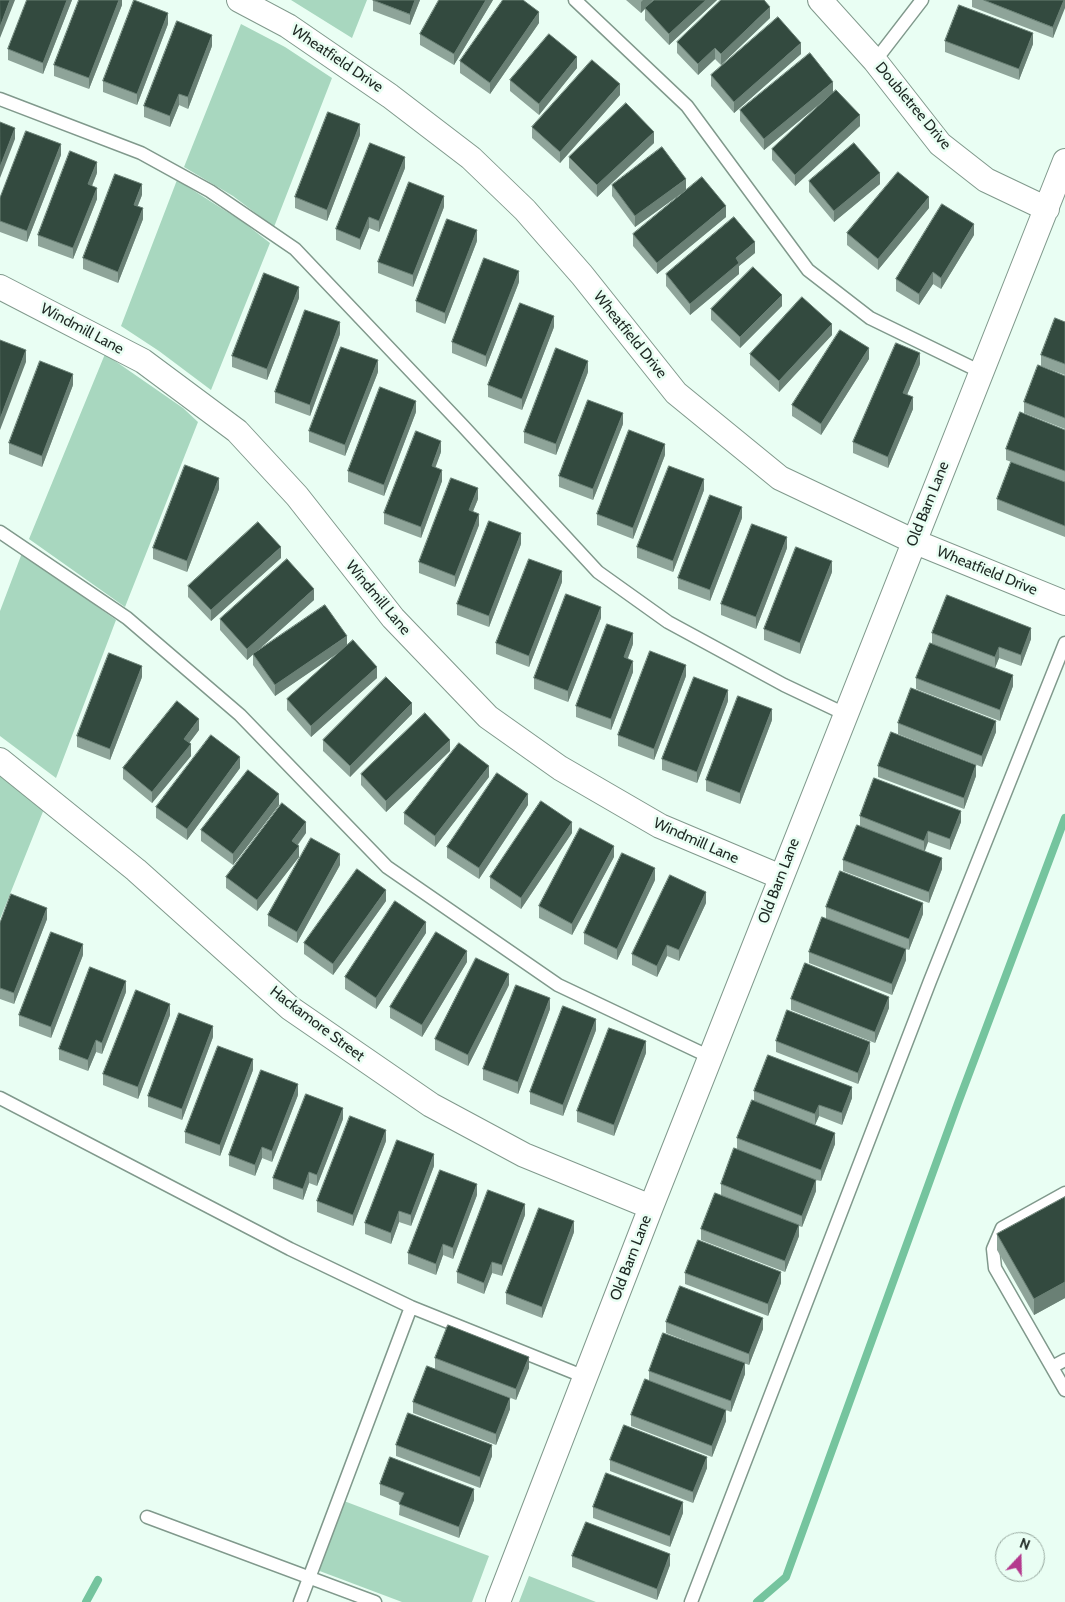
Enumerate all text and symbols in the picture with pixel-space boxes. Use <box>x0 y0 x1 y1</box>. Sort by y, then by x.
street label: Wheatfield Drive <box>288 22 386 96</box>
street label: Doubletree Drive <box>871 59 955 153</box>
street label: Wheatfield Drive <box>589 288 671 382</box>
street label: Windmill Lane <box>37 300 127 358</box>
street label: Old Barn Lane <box>903 459 953 549</box>
street label: Wheatfield Drive <box>934 543 1040 599</box>
street label: Windmill Lane <box>342 557 414 639</box>
street label: Windmill Lane <box>651 814 741 868</box>
street label: Old Barn Lane <box>754 836 804 926</box>
street label: Hackamore Street <box>266 983 368 1065</box>
street label: Old Barn Lane <box>606 1213 656 1303</box>
north arrow <box>995 1532 1045 1582</box>
text: N <box>1017 1534 1033 1554</box>

